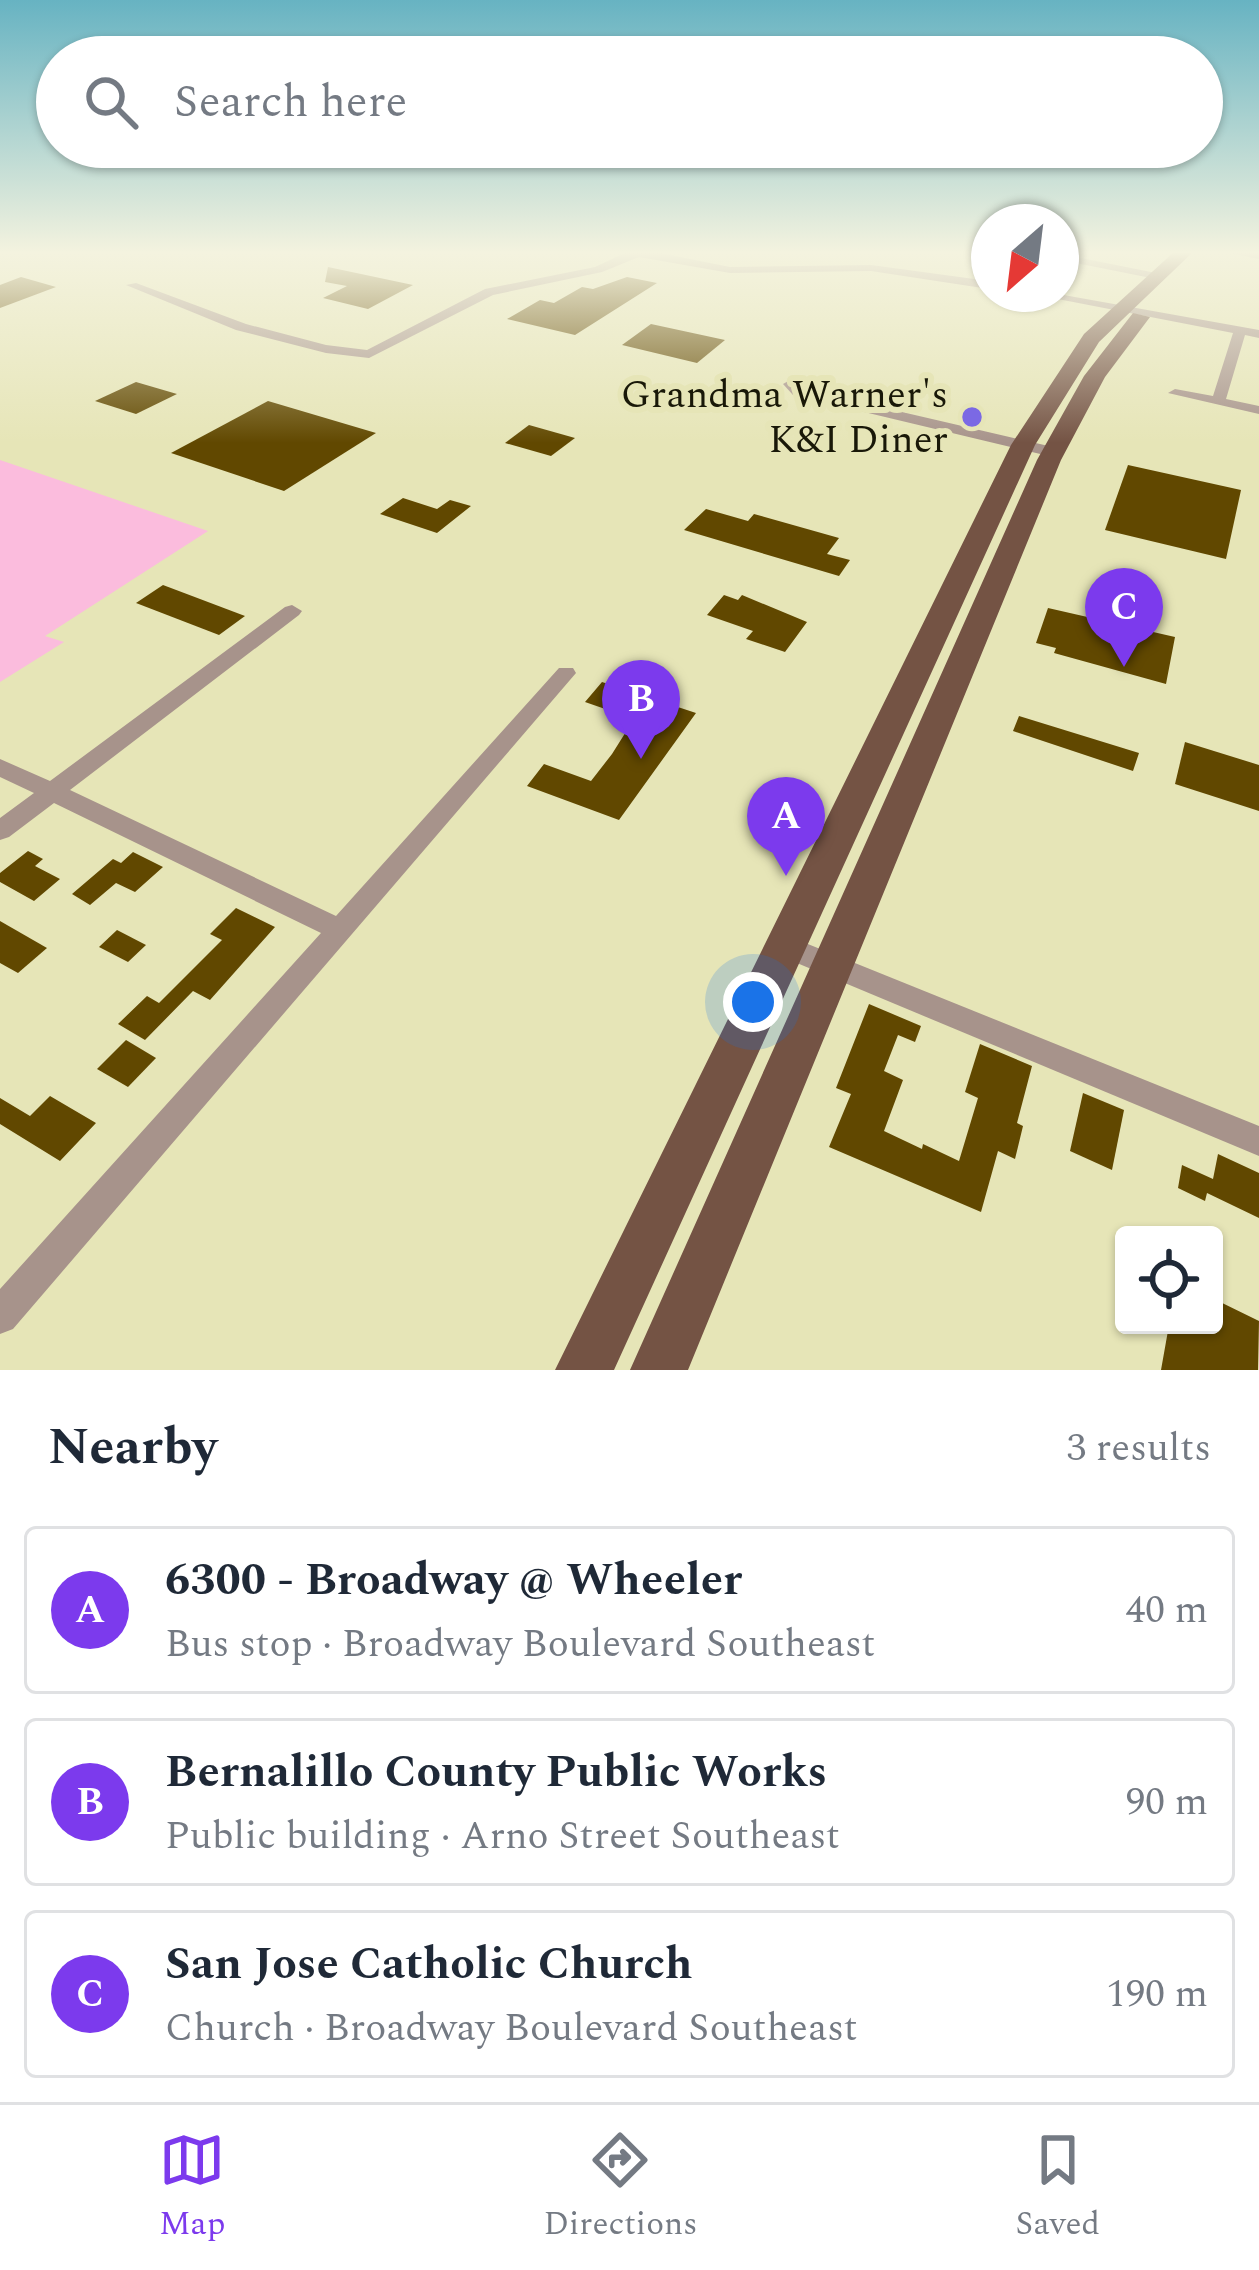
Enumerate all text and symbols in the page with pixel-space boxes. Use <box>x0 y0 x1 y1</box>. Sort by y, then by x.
search box <box>36 36 1223 168</box>
text: Search here <box>174 68 407 137</box>
icon: search <box>78 69 144 135</box>
north arrow <box>971 204 1079 312</box>
place label: Grandma Warner's K&I Diner <box>621 366 948 470</box>
marker: Grandma Warner's K&I Diner <box>959 404 985 430</box>
pin: C <box>1085 568 1163 667</box>
pin: B <box>602 660 680 759</box>
pin: A <box>747 777 825 876</box>
your location <box>723 972 783 1032</box>
map controls <box>1115 1226 1223 1334</box>
button: locate <box>1115 1226 1223 1334</box>
text: Nearby <box>48 1409 217 1487</box>
text: 3 results <box>1067 1419 1211 1478</box>
text: 6300 - Broadway @ Wheeler <box>165 1546 742 1615</box>
text: A <box>75 1581 105 1640</box>
text: 40 m <box>1126 1581 1208 1640</box>
text: Bus stop · Broadway Boulevard Southeast <box>165 1615 875 1674</box>
text: Bernalillo County Public Works <box>165 1738 827 1807</box>
text: B <box>76 1773 104 1832</box>
text: 90 m <box>1126 1773 1208 1832</box>
text: Public building · Arno Street Southeast <box>165 1807 840 1866</box>
text: San Jose Catholic Church <box>165 1930 692 1999</box>
text: C <box>76 1965 104 2024</box>
text: 190 m <box>1106 1965 1208 2024</box>
text: Church · Broadway Boulevard Southeast <box>165 1999 858 2058</box>
tab: Map <box>159 2127 225 2249</box>
tab: Directions <box>543 2127 697 2249</box>
tab: Saved <box>1015 2127 1100 2249</box>

